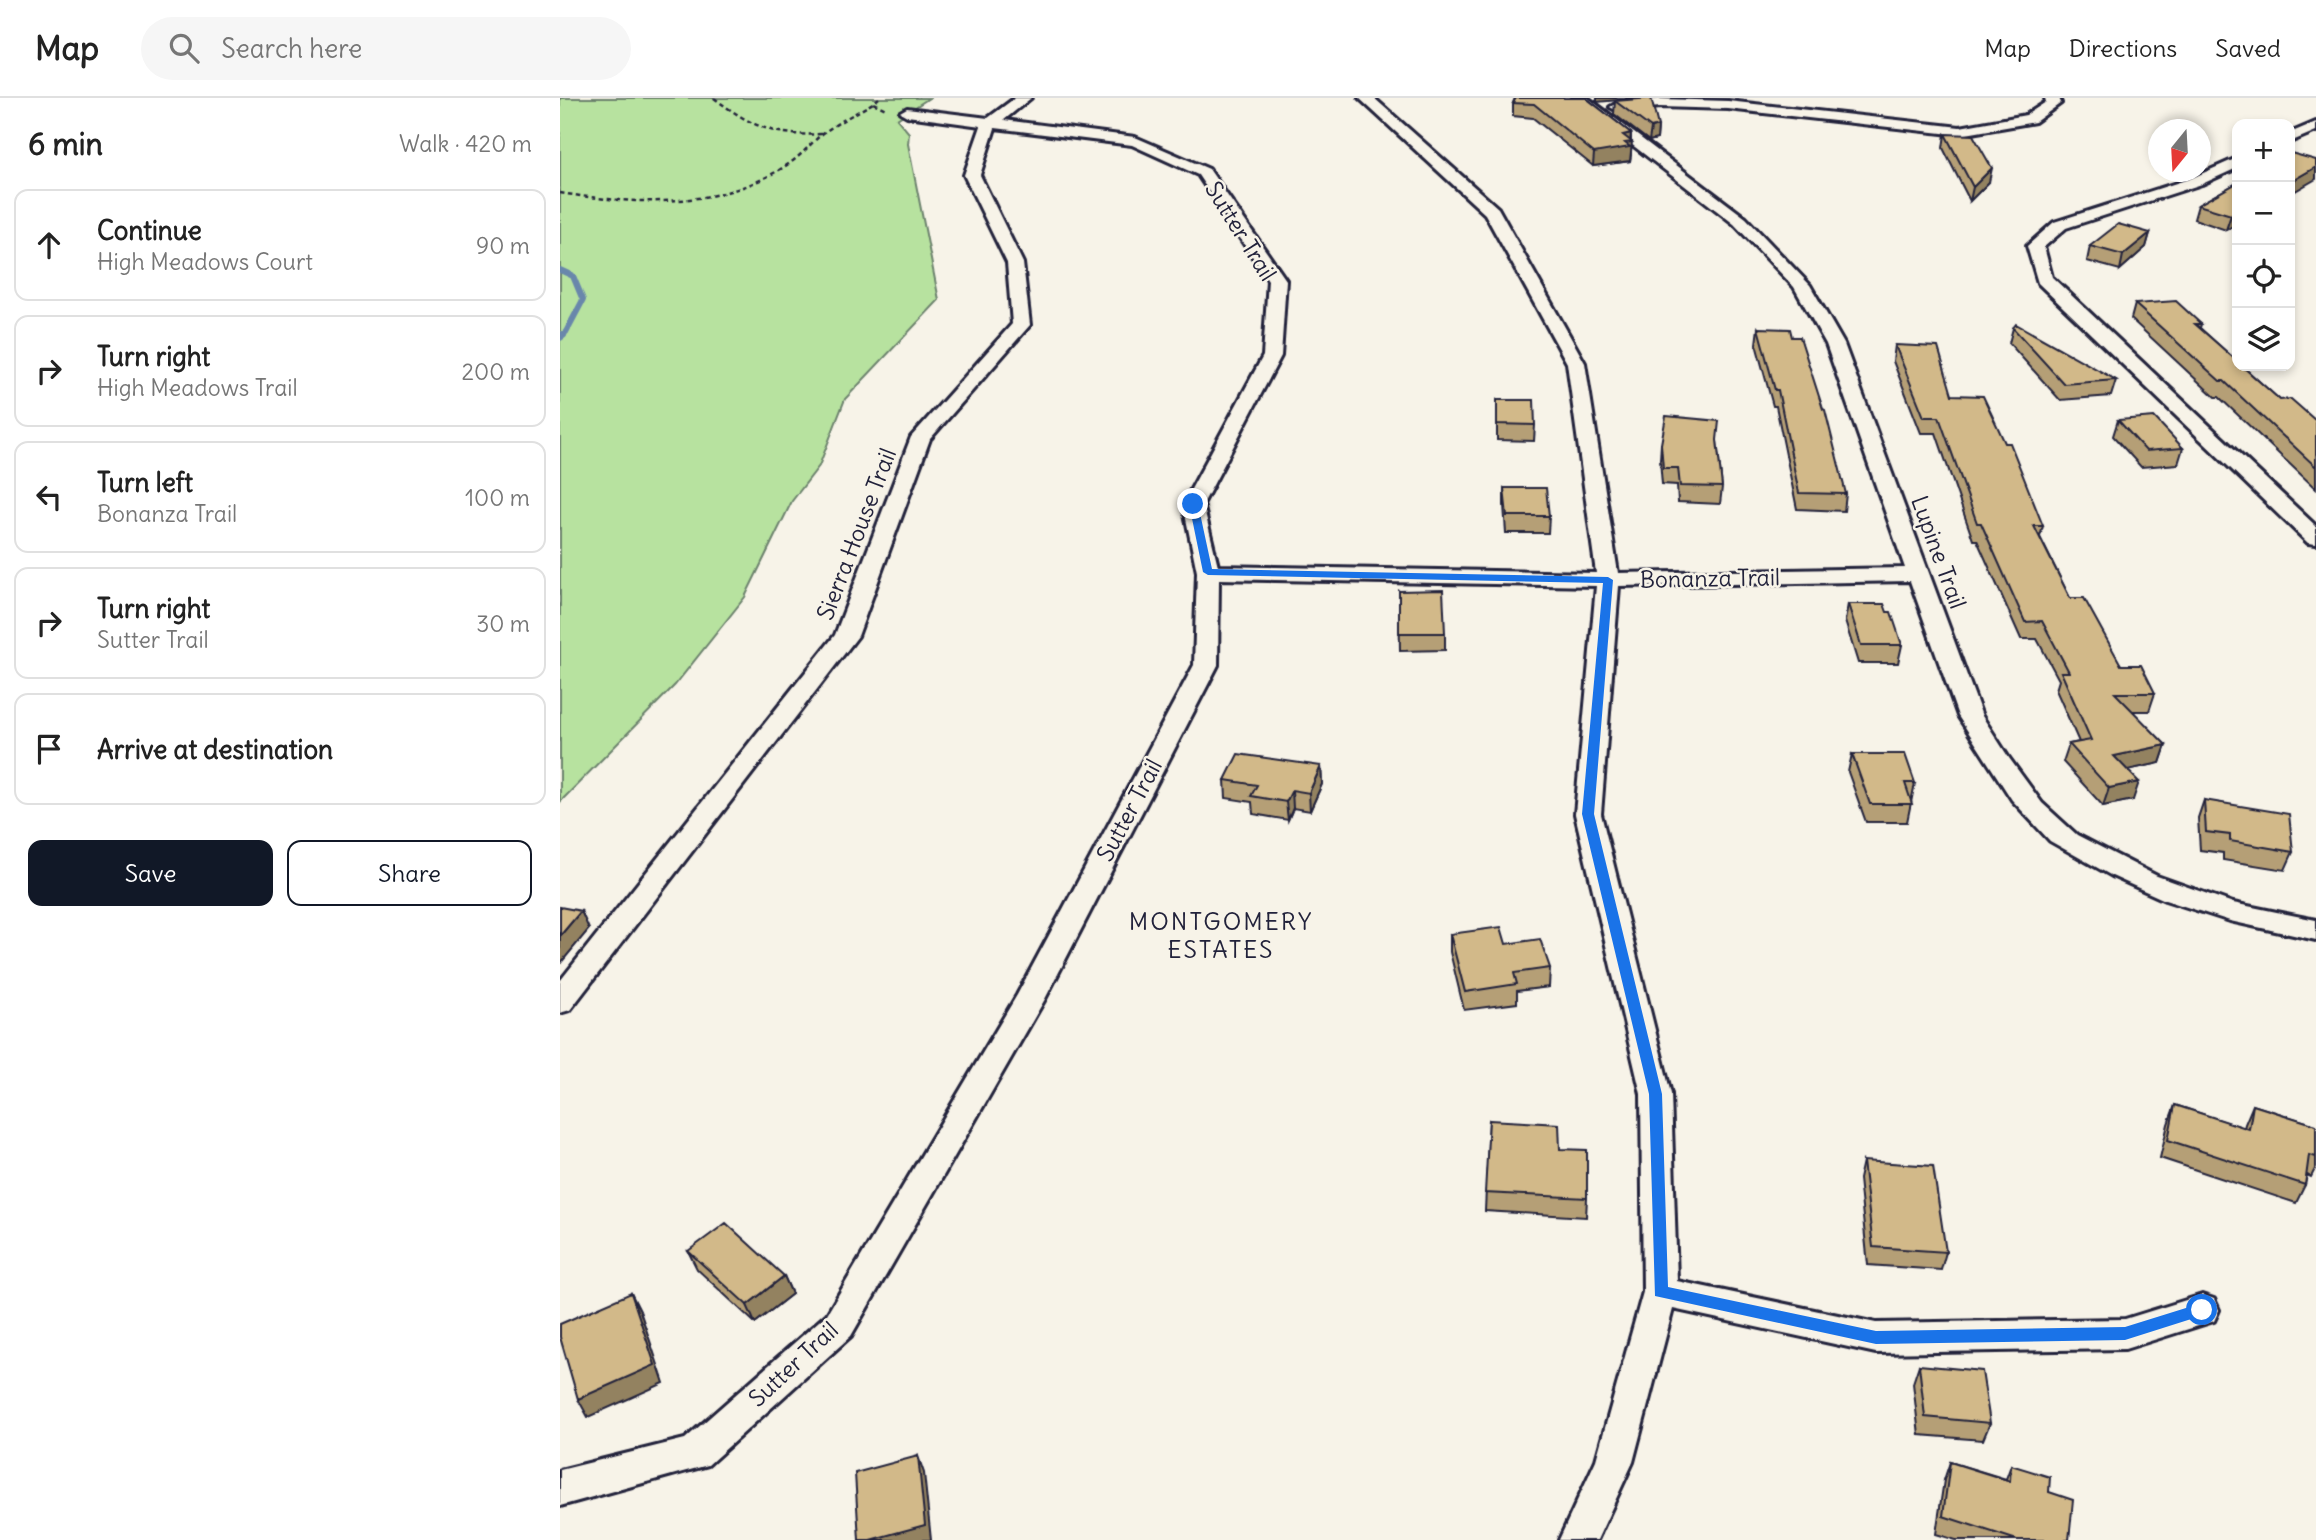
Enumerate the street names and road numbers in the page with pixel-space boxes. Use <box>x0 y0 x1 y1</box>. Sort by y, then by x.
street label: Sutter Trail <box>1199 176 1283 286</box>
street label: Sierra House Trail <box>810 444 902 624</box>
street label: Lupine Trail <box>1905 492 1973 612</box>
street label: Bonanza Trail <box>1640 562 1780 594</box>
street label: Sutter Trail <box>1090 754 1168 866</box>
street label: Sutter Trail <box>742 1315 844 1413</box>

